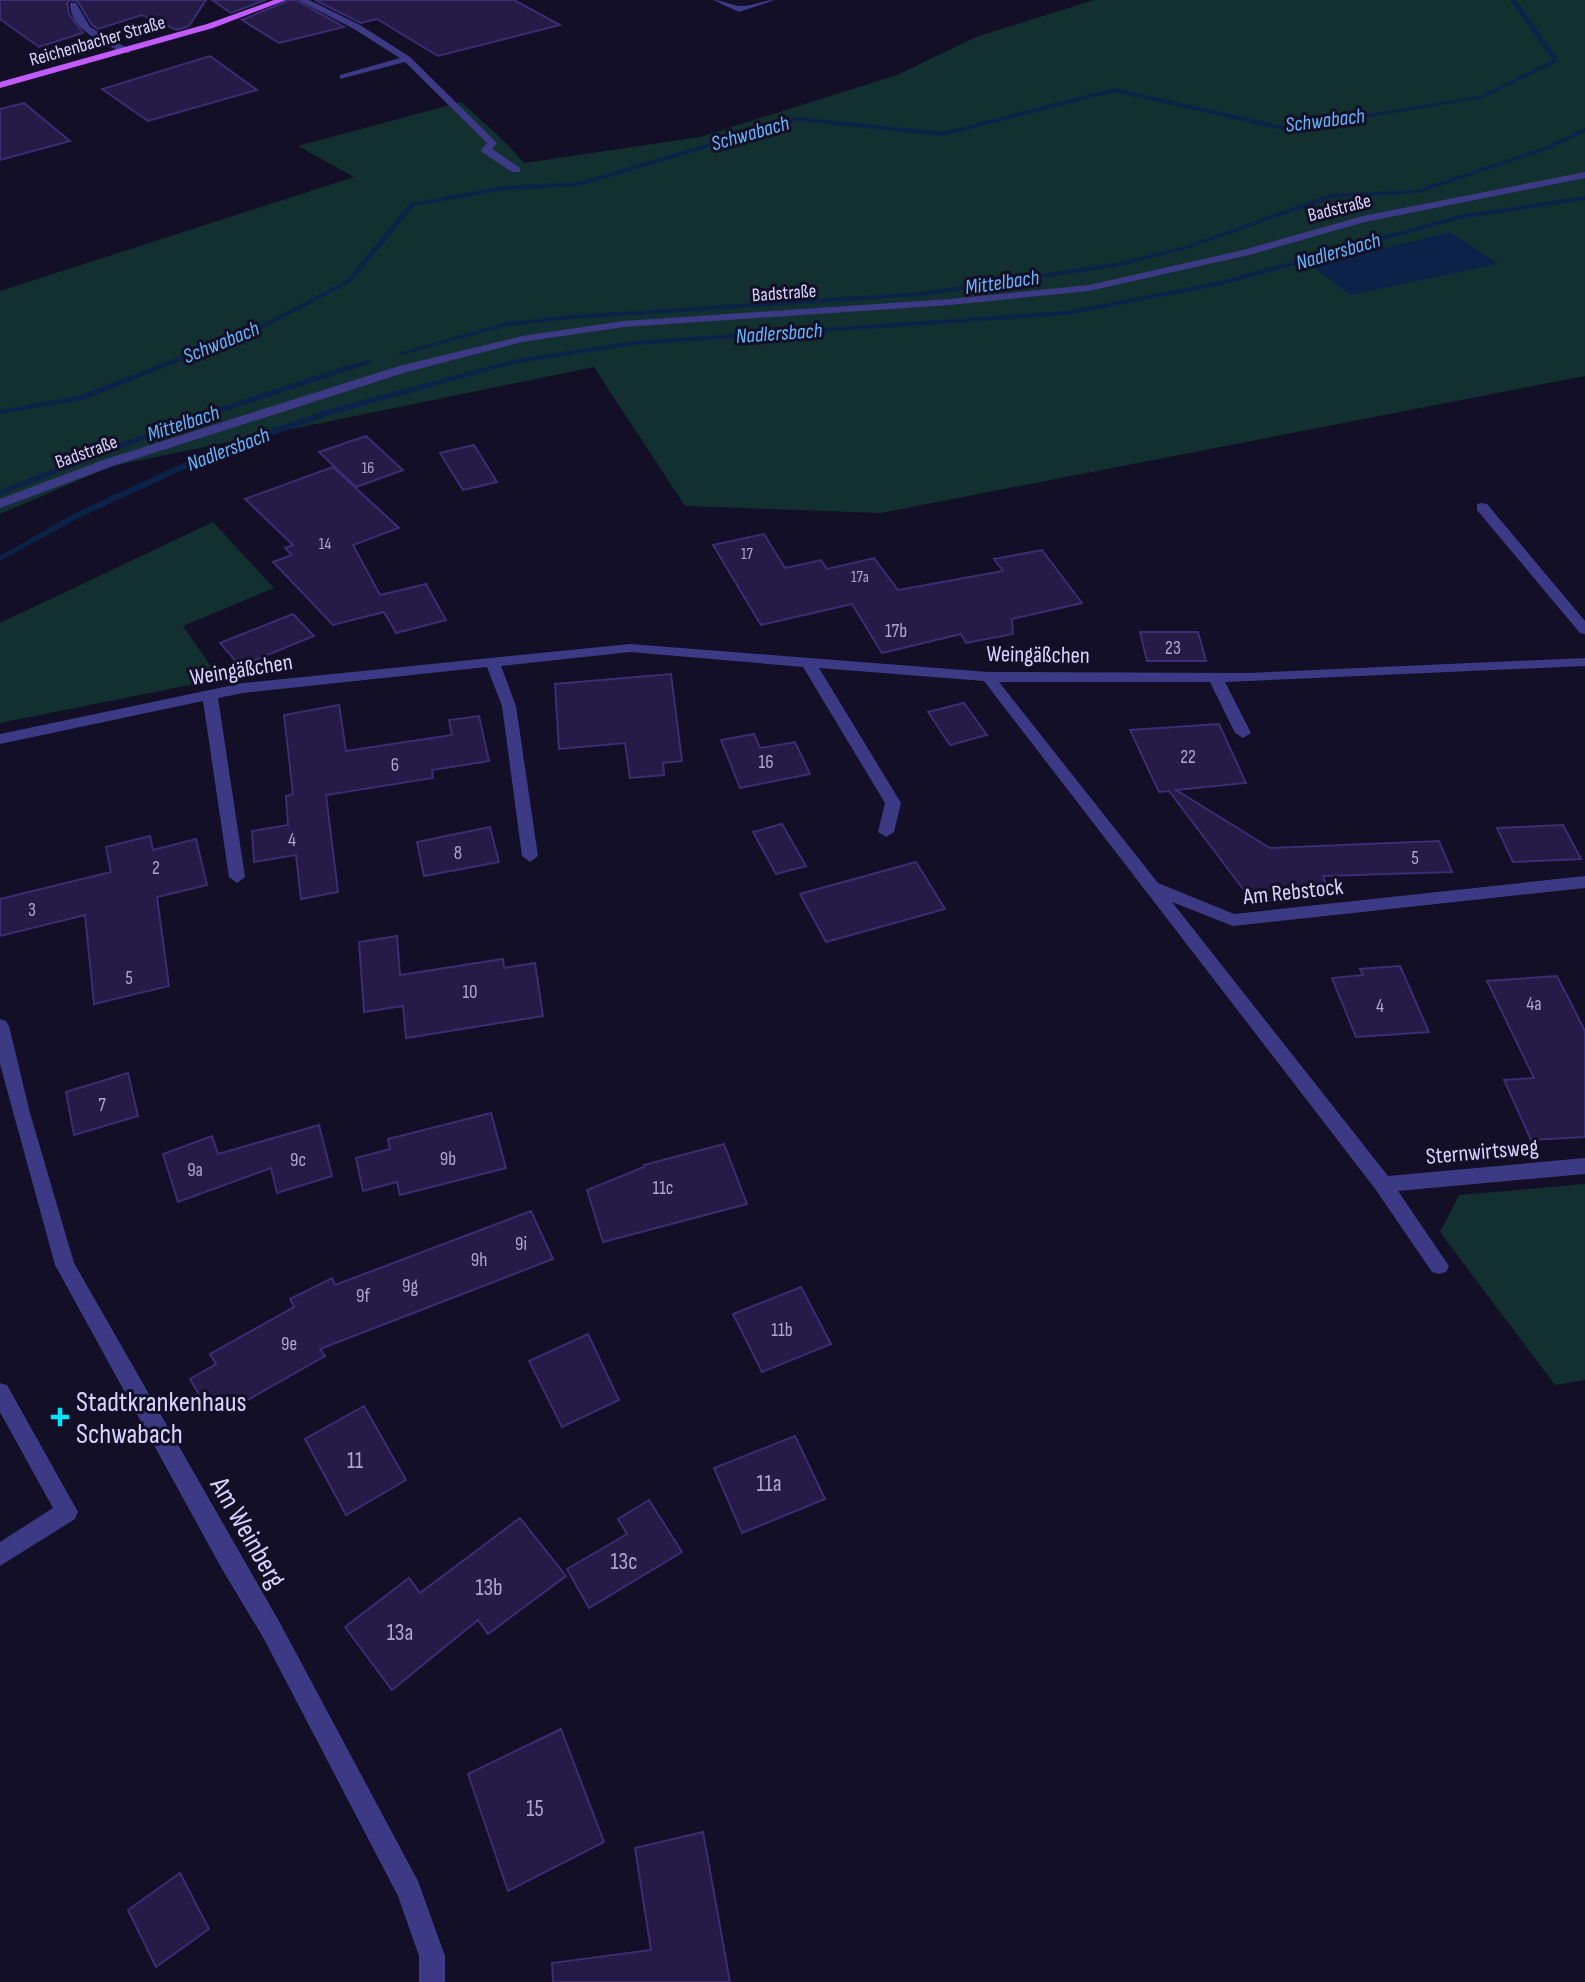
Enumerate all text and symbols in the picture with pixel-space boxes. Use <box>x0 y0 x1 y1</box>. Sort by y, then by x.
street label: Reichenbacher Straße <box>27 11 168 72</box>
water label: Schwabach <box>1284 103 1366 138</box>
water label: Schwabach <box>708 110 792 157</box>
street label: Badstraße <box>1305 190 1373 227</box>
water label: Nadlersbach <box>1293 227 1383 275</box>
water label: Mittelbach <box>963 265 1041 300</box>
street label: Badstraße <box>751 280 817 307</box>
water label: Schwabach <box>179 316 263 369</box>
water label: Nadlersbach <box>735 318 823 349</box>
water label: Mittelbach <box>144 400 223 447</box>
water label: Nadlersbach <box>183 422 273 477</box>
street label: Badstraße <box>52 431 121 474</box>
house number: 16 <box>362 459 374 478</box>
house number: 14 <box>319 535 331 554</box>
house number: 17 <box>741 545 754 564</box>
house number: 17a <box>851 568 869 587</box>
house number: 17b <box>885 620 907 643</box>
house number: 23 <box>1165 637 1181 660</box>
street label: Weingäßchen <box>986 640 1090 670</box>
street label: Weingäßchen <box>188 648 294 692</box>
house number: 22 <box>1180 746 1196 769</box>
house number: 16 <box>759 751 773 774</box>
house number: 6 <box>391 754 399 777</box>
house number: 4 <box>288 829 296 852</box>
house number: 8 <box>454 842 462 865</box>
house number: 5 <box>1411 847 1419 870</box>
house number: 2 <box>152 857 160 880</box>
street label: Am Rebstock <box>1241 873 1345 911</box>
house number: 3 <box>28 899 36 922</box>
house number: 5 <box>125 967 133 990</box>
house number: 10 <box>462 981 478 1004</box>
house number: 4a <box>1526 993 1542 1016</box>
house number: 4 <box>1376 995 1384 1018</box>
house number: 7 <box>98 1094 106 1117</box>
street label: Sternwirtsweg <box>1425 1133 1539 1171</box>
house number: 9b <box>440 1148 456 1171</box>
house number: 9c <box>290 1149 306 1172</box>
house number: 9a <box>187 1159 203 1182</box>
house number: 11c <box>653 1177 673 1200</box>
house number: 9i <box>515 1233 527 1256</box>
house number: 9h <box>471 1249 487 1272</box>
house number: 9g <box>402 1275 418 1298</box>
house number: 9f <box>356 1285 370 1308</box>
house number: 11b <box>771 1319 793 1342</box>
house number: 9e <box>281 1333 297 1356</box>
place label: Stadtkrankenhaus Schwabach <box>76 1386 246 1451</box>
marker: Stadtkrankenhaus Schwabach <box>50 1407 70 1427</box>
house number: 11 <box>347 1447 363 1475</box>
house number: 11a <box>756 1470 782 1498</box>
street label: Am Weinberg <box>202 1471 293 1594</box>
house number: 13c <box>611 1548 637 1576</box>
house number: 13b <box>475 1574 503 1602</box>
house number: 13a <box>387 1619 413 1647</box>
house number: 15 <box>526 1795 544 1823</box>

